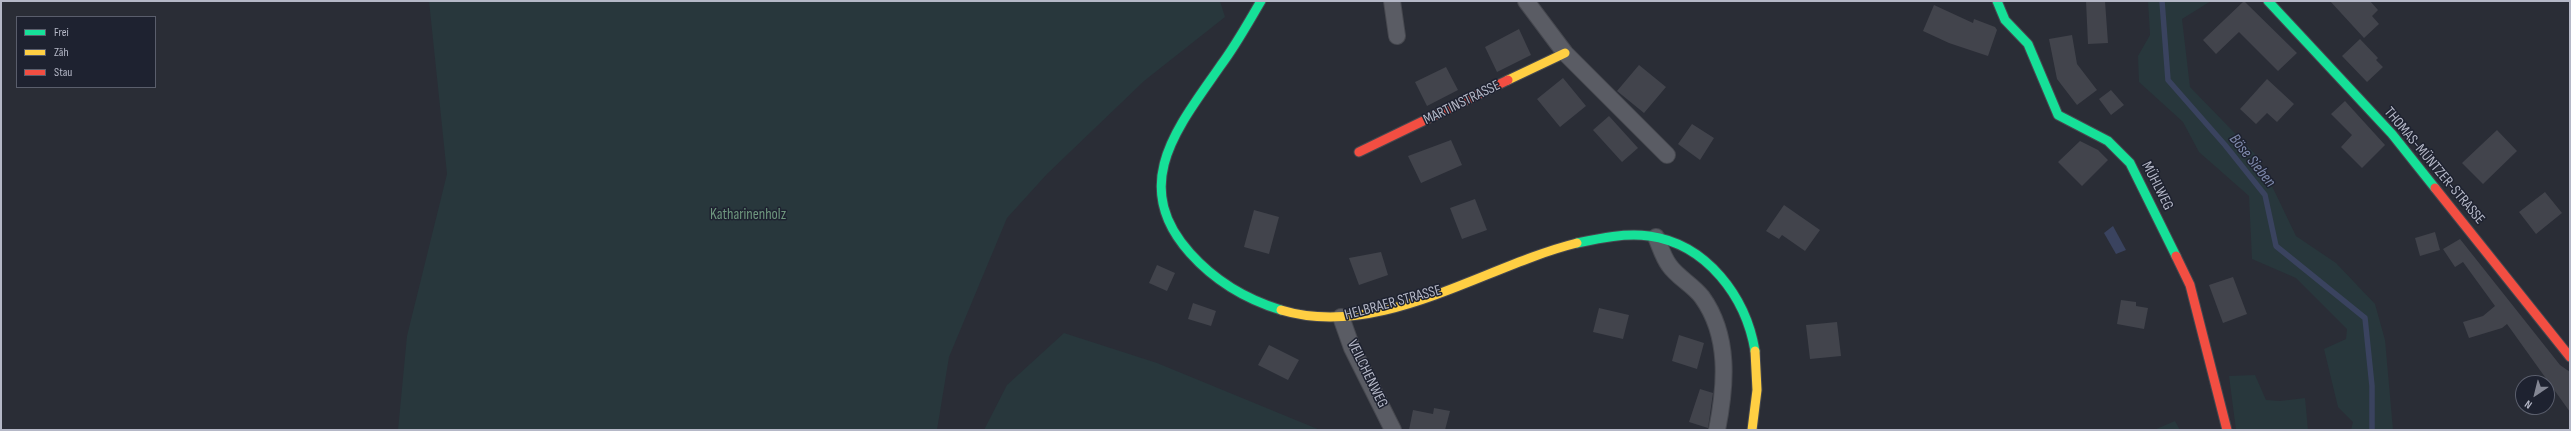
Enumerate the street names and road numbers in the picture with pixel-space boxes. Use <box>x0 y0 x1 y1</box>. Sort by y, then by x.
street label: MARTINSTRASSE <box>1421 77 1503 129</box>
street label: THOMAS-MÜNTZER-STRASSE <box>2380 104 2488 228</box>
street label: MÜHLWEG <box>2137 159 2177 213</box>
street label: HELBRAER STRASSE <box>1343 281 1443 325</box>
street label: VEILCHENWEG <box>1343 337 1391 411</box>

